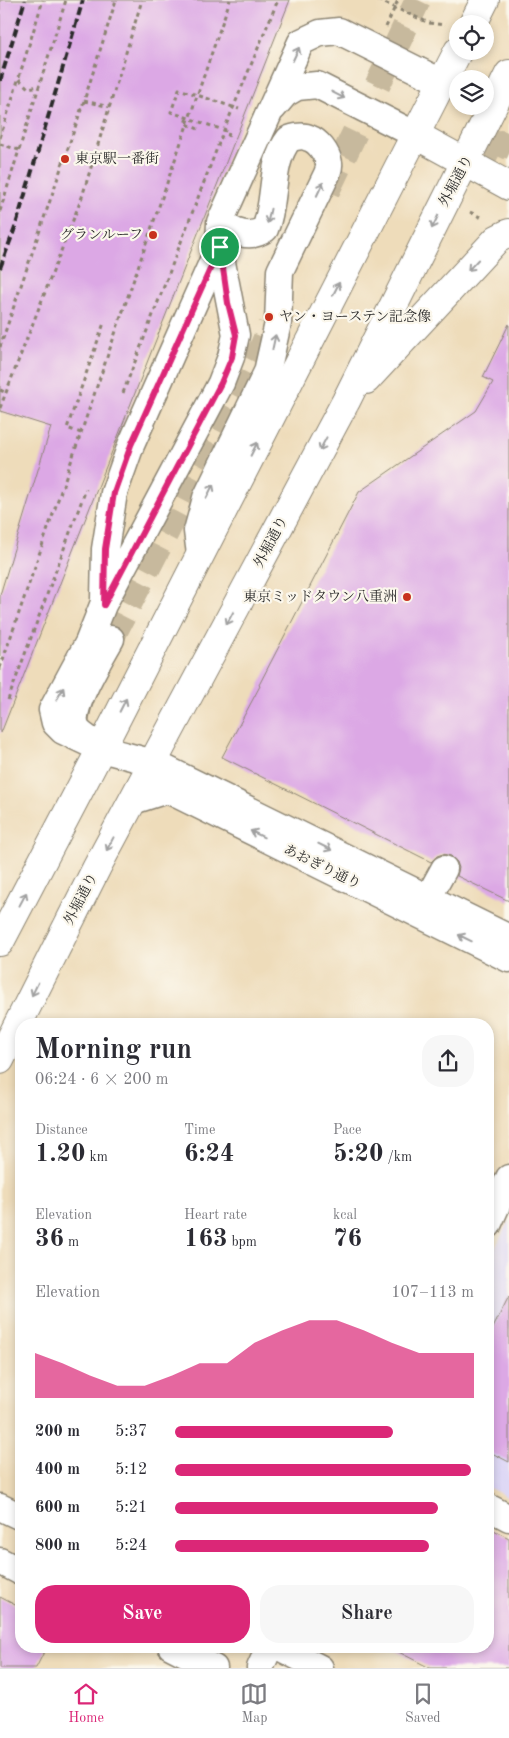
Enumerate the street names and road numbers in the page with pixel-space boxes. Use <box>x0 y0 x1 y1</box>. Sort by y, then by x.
street label: 外堀通り <box>436 153 475 209</box>
street label: 外堀通り <box>251 514 290 570</box>
street label: あおぎり通り <box>281 841 363 892</box>
street label: 外堀通り <box>61 870 100 927</box>

